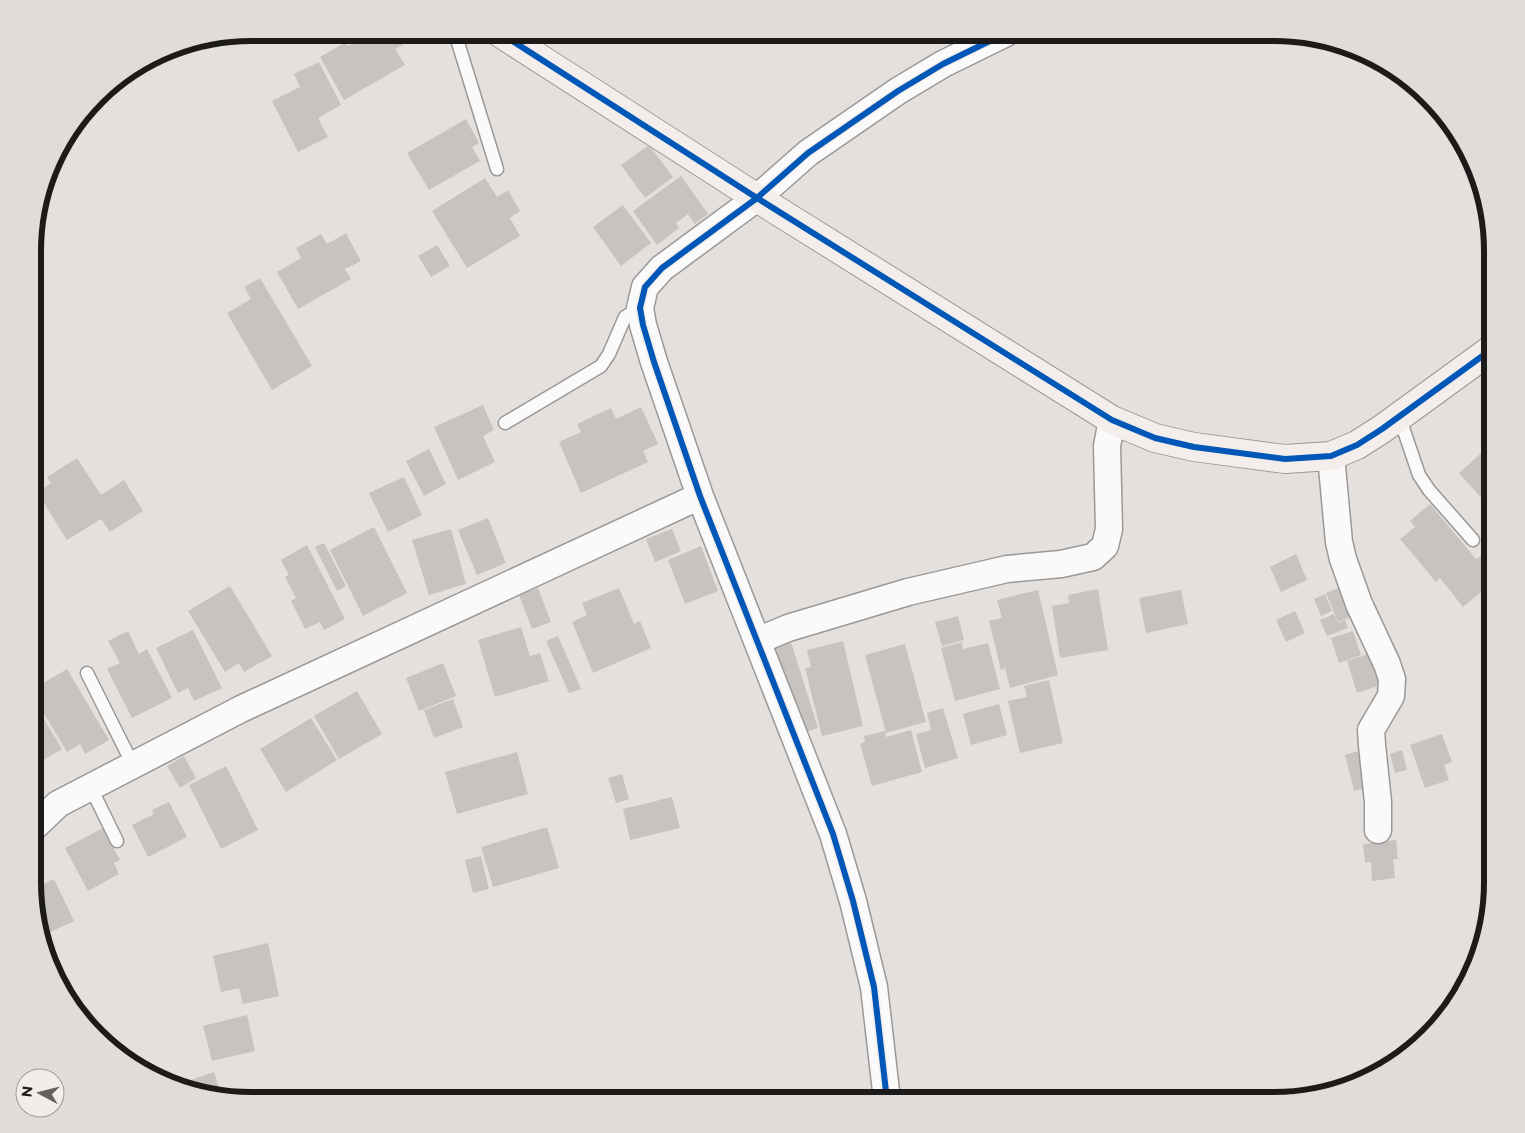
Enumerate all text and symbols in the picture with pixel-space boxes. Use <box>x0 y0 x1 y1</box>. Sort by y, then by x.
north arrow <box>15 1068 65 1118</box>
text: N <box>17 1085 37 1098</box>

